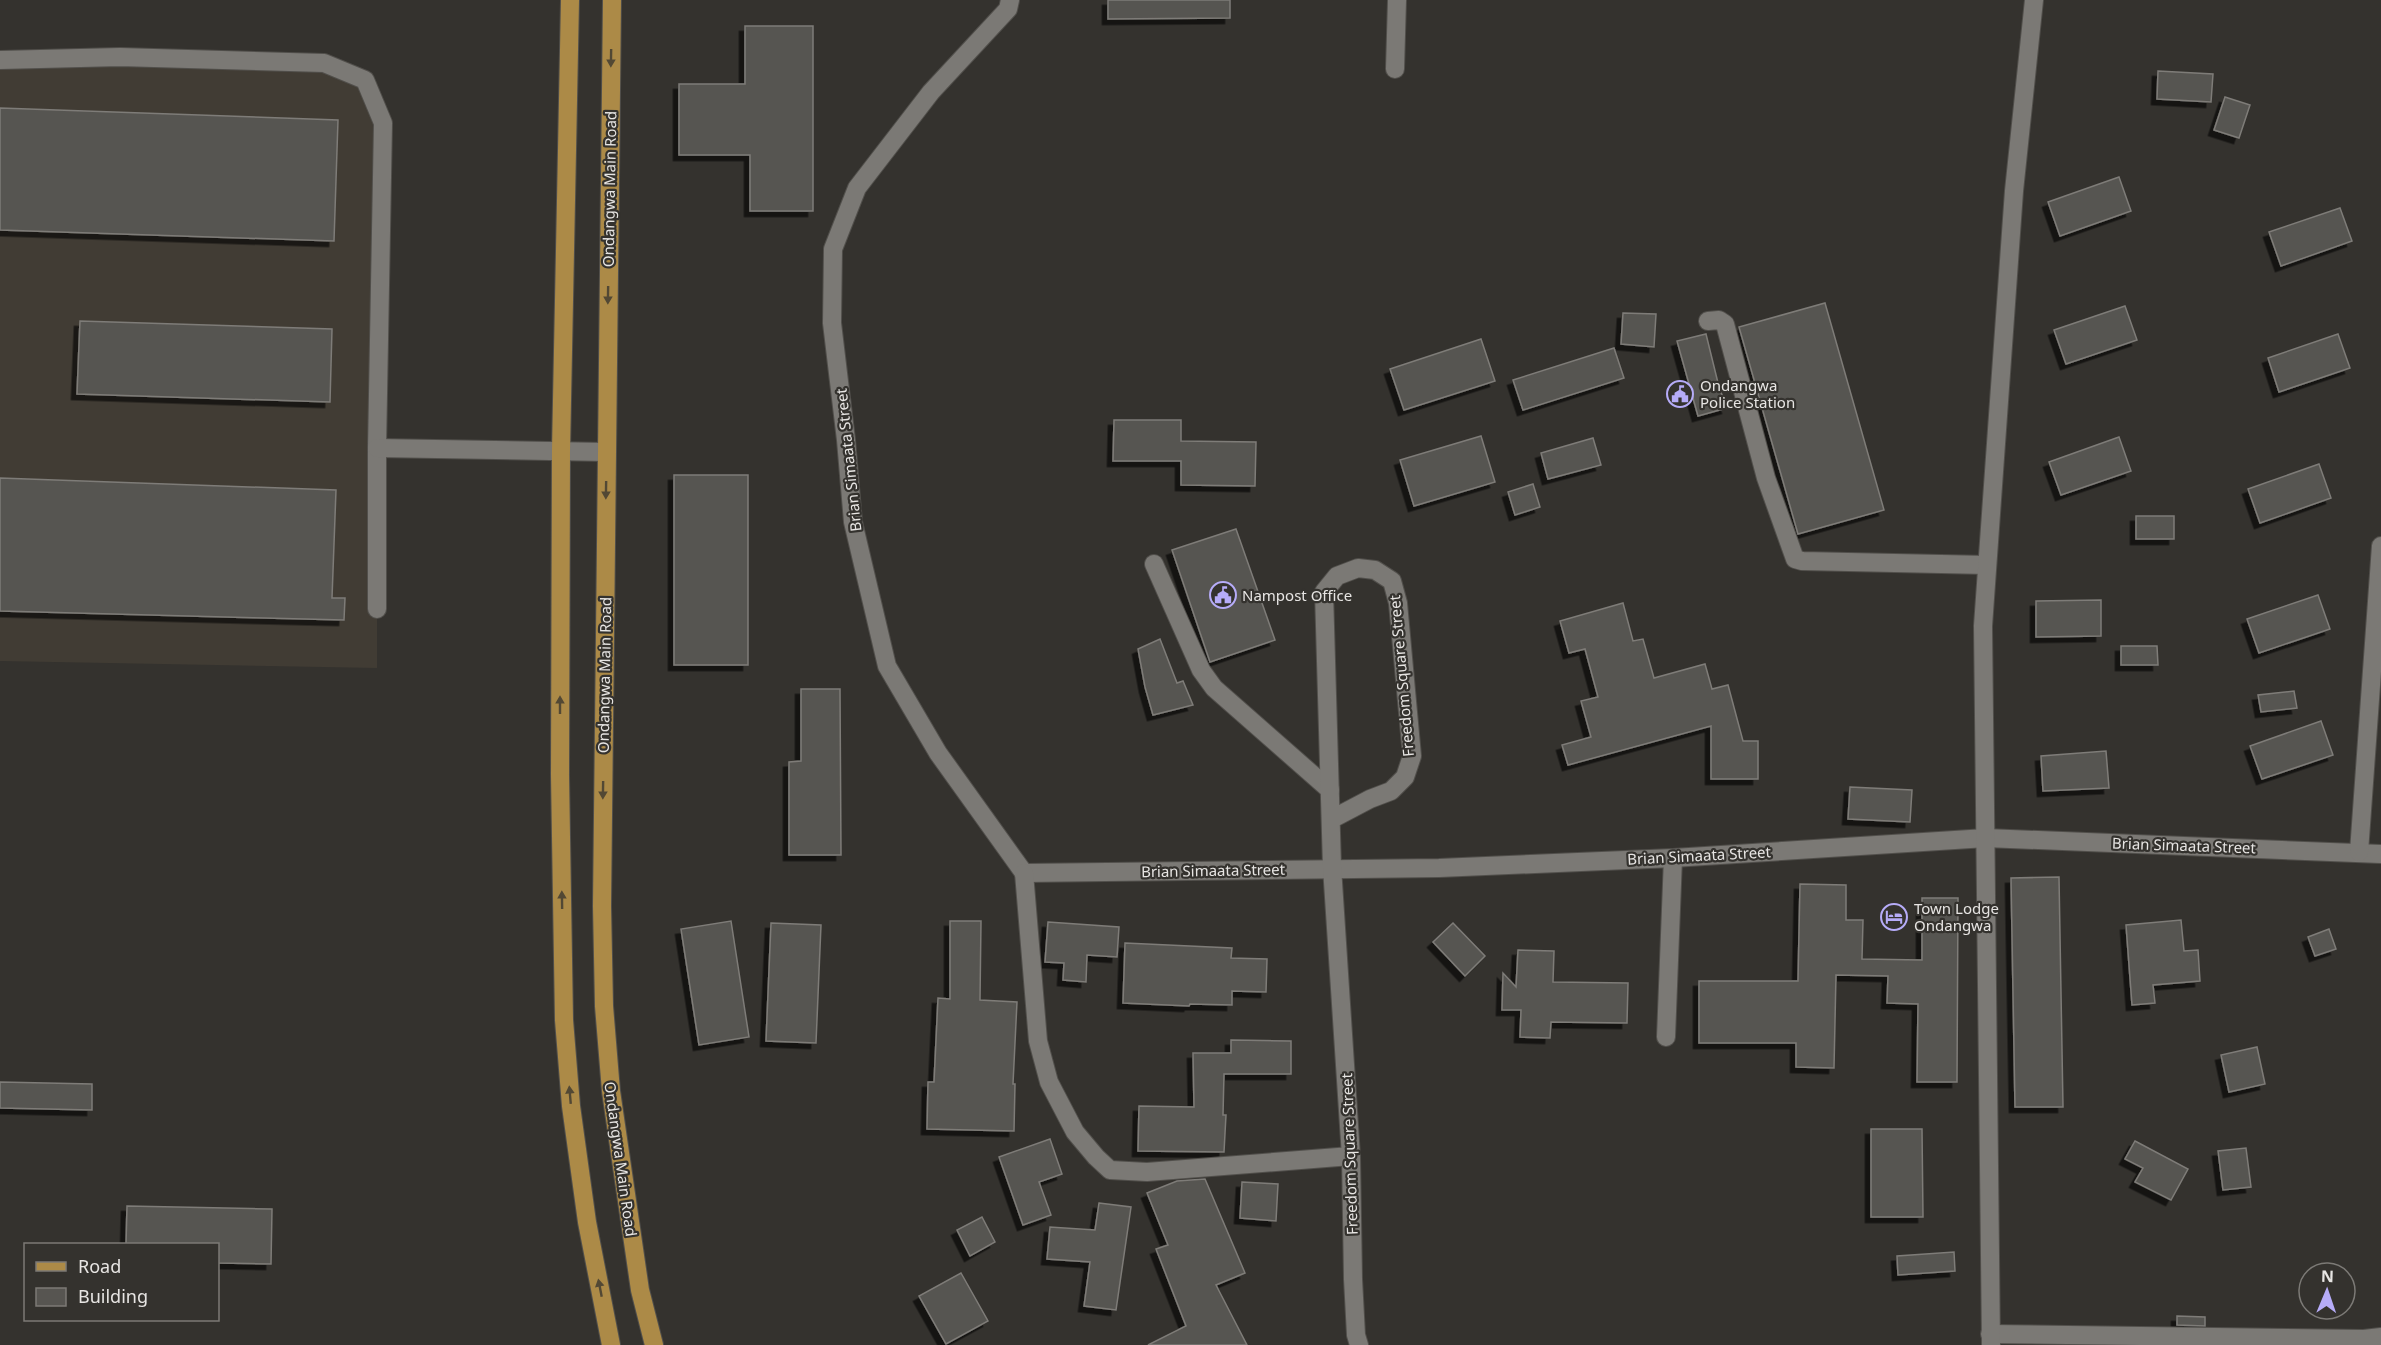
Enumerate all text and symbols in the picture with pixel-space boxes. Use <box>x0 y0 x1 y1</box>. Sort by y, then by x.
one-way arrow <box>606 49 616 68</box>
street label: Ondangwa Main Road <box>598 111 620 267</box>
one-way arrow <box>603 286 613 305</box>
place label: Ondangwa Police Station <box>1700 375 1795 412</box>
public building icon: Ondangwa Police Station <box>1665 379 1695 409</box>
street label: Brian Simaata Street <box>830 387 865 533</box>
one-way arrow <box>601 481 611 500</box>
public building icon: Nampost Office <box>1208 580 1238 610</box>
place label: Nampost Office <box>1242 585 1352 605</box>
street label: Freedom Square Street <box>1384 594 1418 758</box>
street label: Ondangwa Main Road <box>593 597 615 753</box>
one-way arrow <box>555 696 565 715</box>
one-way arrow <box>598 781 608 800</box>
street label: Brian Simaata Street <box>2112 832 2257 858</box>
street label: Brian Simaata Street <box>1627 841 1772 869</box>
street label: Brian Simaata Street <box>1141 859 1286 881</box>
one-way arrow <box>557 891 567 910</box>
place label: Town Lodge Ondangwa <box>1914 898 1999 935</box>
hotel icon: Town Lodge Ondangwa <box>1879 902 1909 932</box>
street label: Freedom Square Street <box>1336 1072 1362 1235</box>
street label: Ondangwa Main Road <box>600 1080 642 1238</box>
one-way arrow <box>566 1085 575 1104</box>
legend <box>24 1243 219 1321</box>
text: Road <box>78 1254 121 1278</box>
north arrow <box>2297 1261 2357 1321</box>
text: N <box>2321 1265 2334 1287</box>
one-way arrow <box>595 1278 604 1297</box>
text: Building <box>78 1284 148 1308</box>

